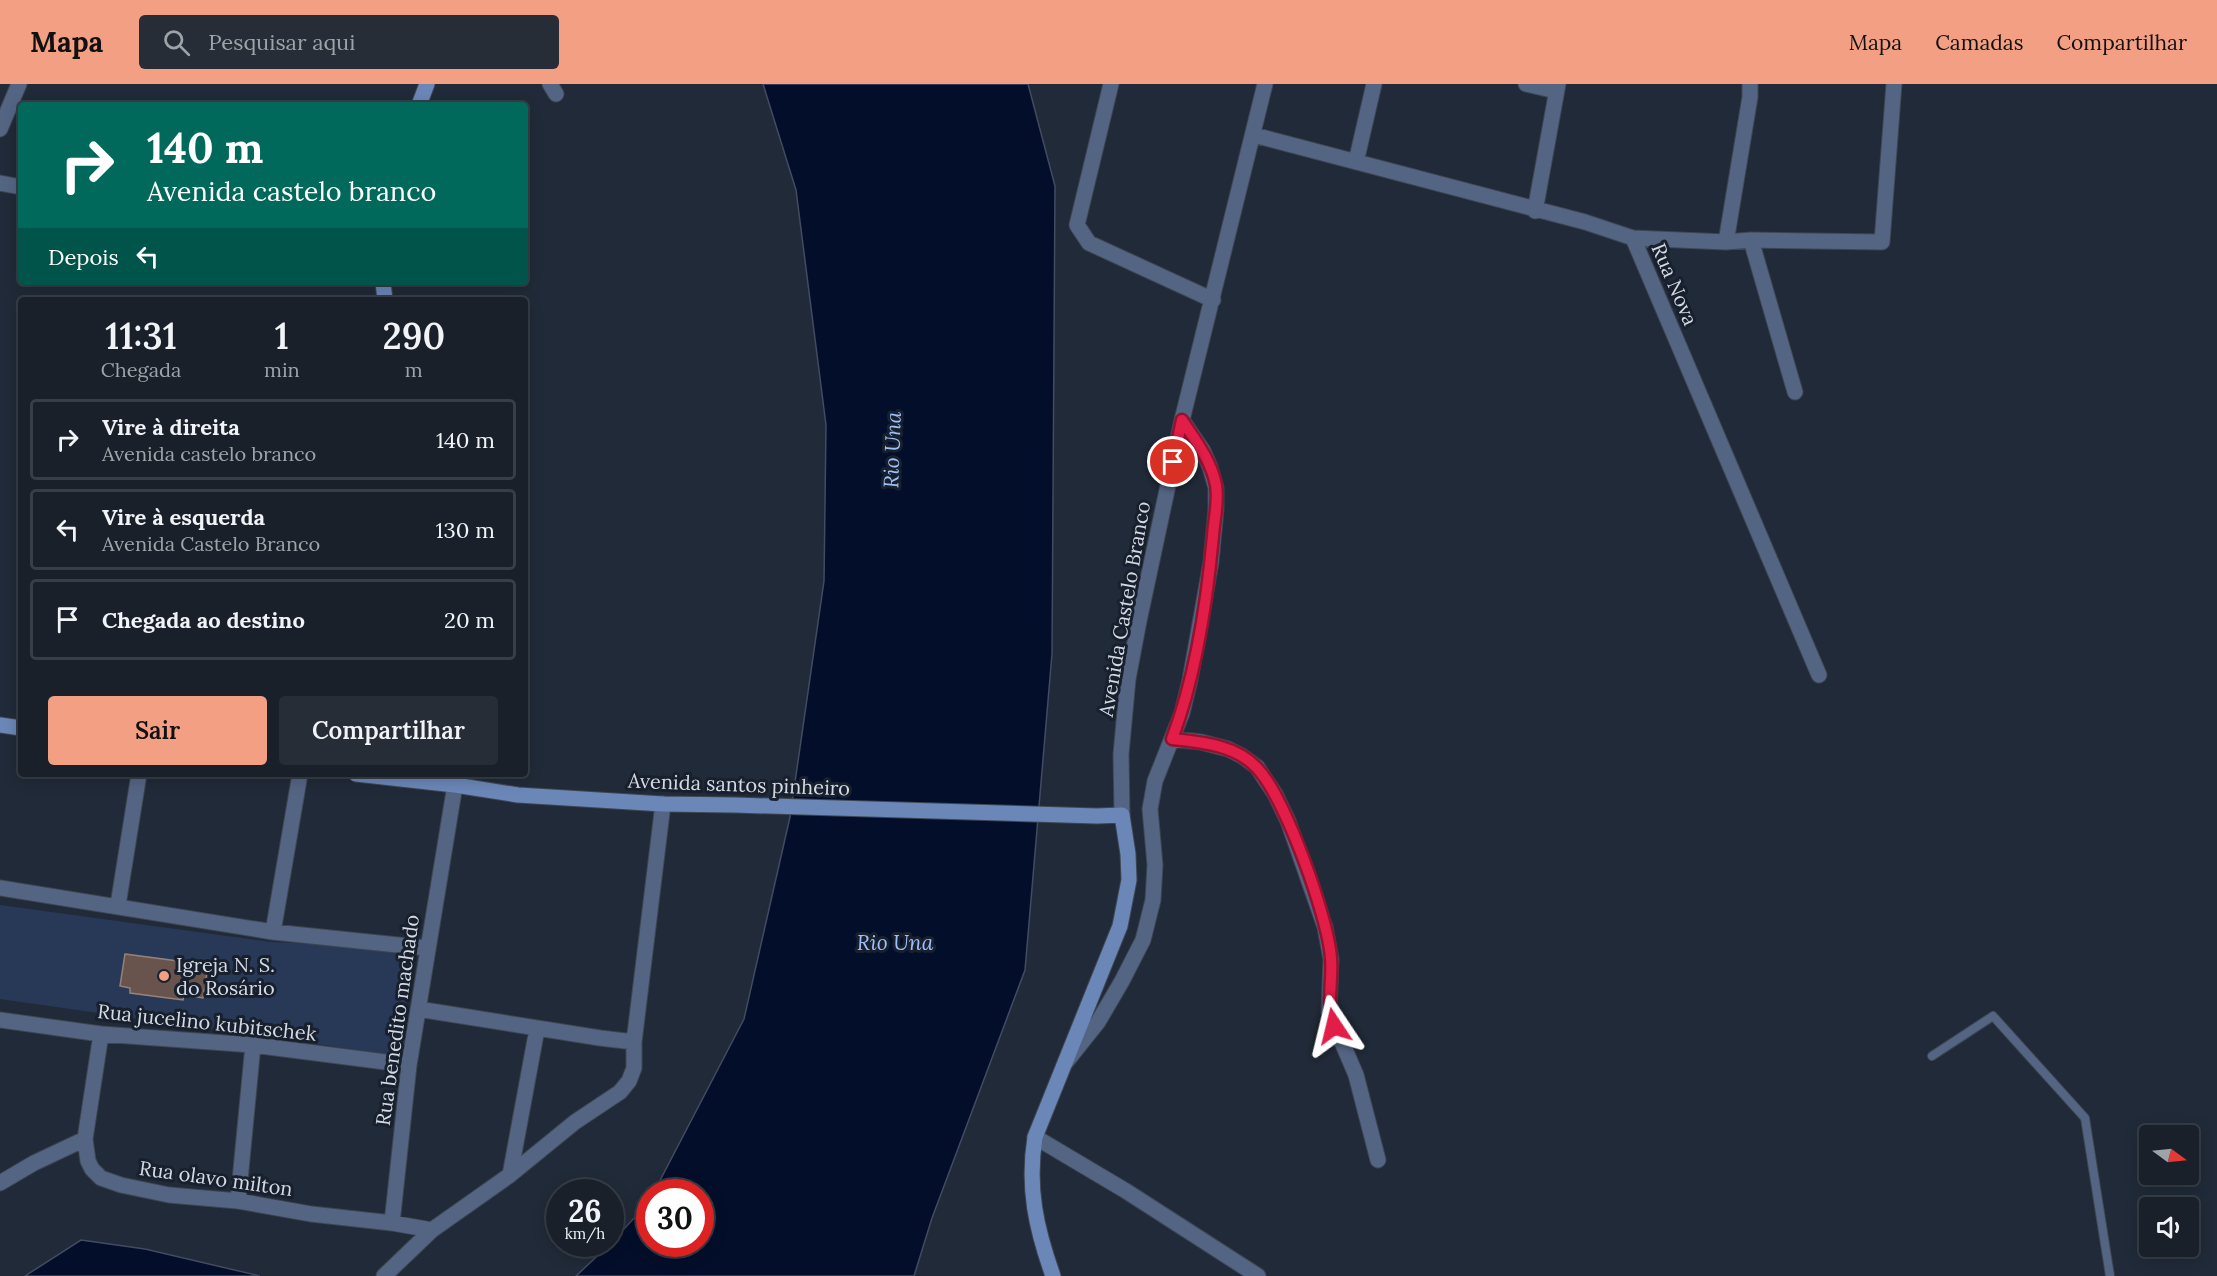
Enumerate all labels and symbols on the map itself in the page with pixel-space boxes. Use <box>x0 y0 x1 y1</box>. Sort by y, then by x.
street label: Rua Nova <box>1647 239 1703 329</box>
water label: Rio Una <box>877 411 907 489</box>
pin <box>1147 436 1198 487</box>
street label: Avenida Castelo Branco <box>1093 499 1155 720</box>
street label: Avenida santos pinheiro <box>627 768 850 800</box>
street label: Rua benedito machado <box>370 913 424 1127</box>
water label: Rio Una <box>857 929 934 956</box>
place label: Igreja N. S. do Rosário <box>176 952 275 1000</box>
marker: Igreja N. S. do Rosário <box>157 969 171 983</box>
position arrow <box>1302 994 1366 1058</box>
street label: Rua jucelino kubitschek <box>96 998 318 1046</box>
north arrow <box>2139 1125 2199 1185</box>
street label: Rua olavo milton <box>138 1155 294 1201</box>
speed limit sign: 30 <box>636 1179 714 1257</box>

